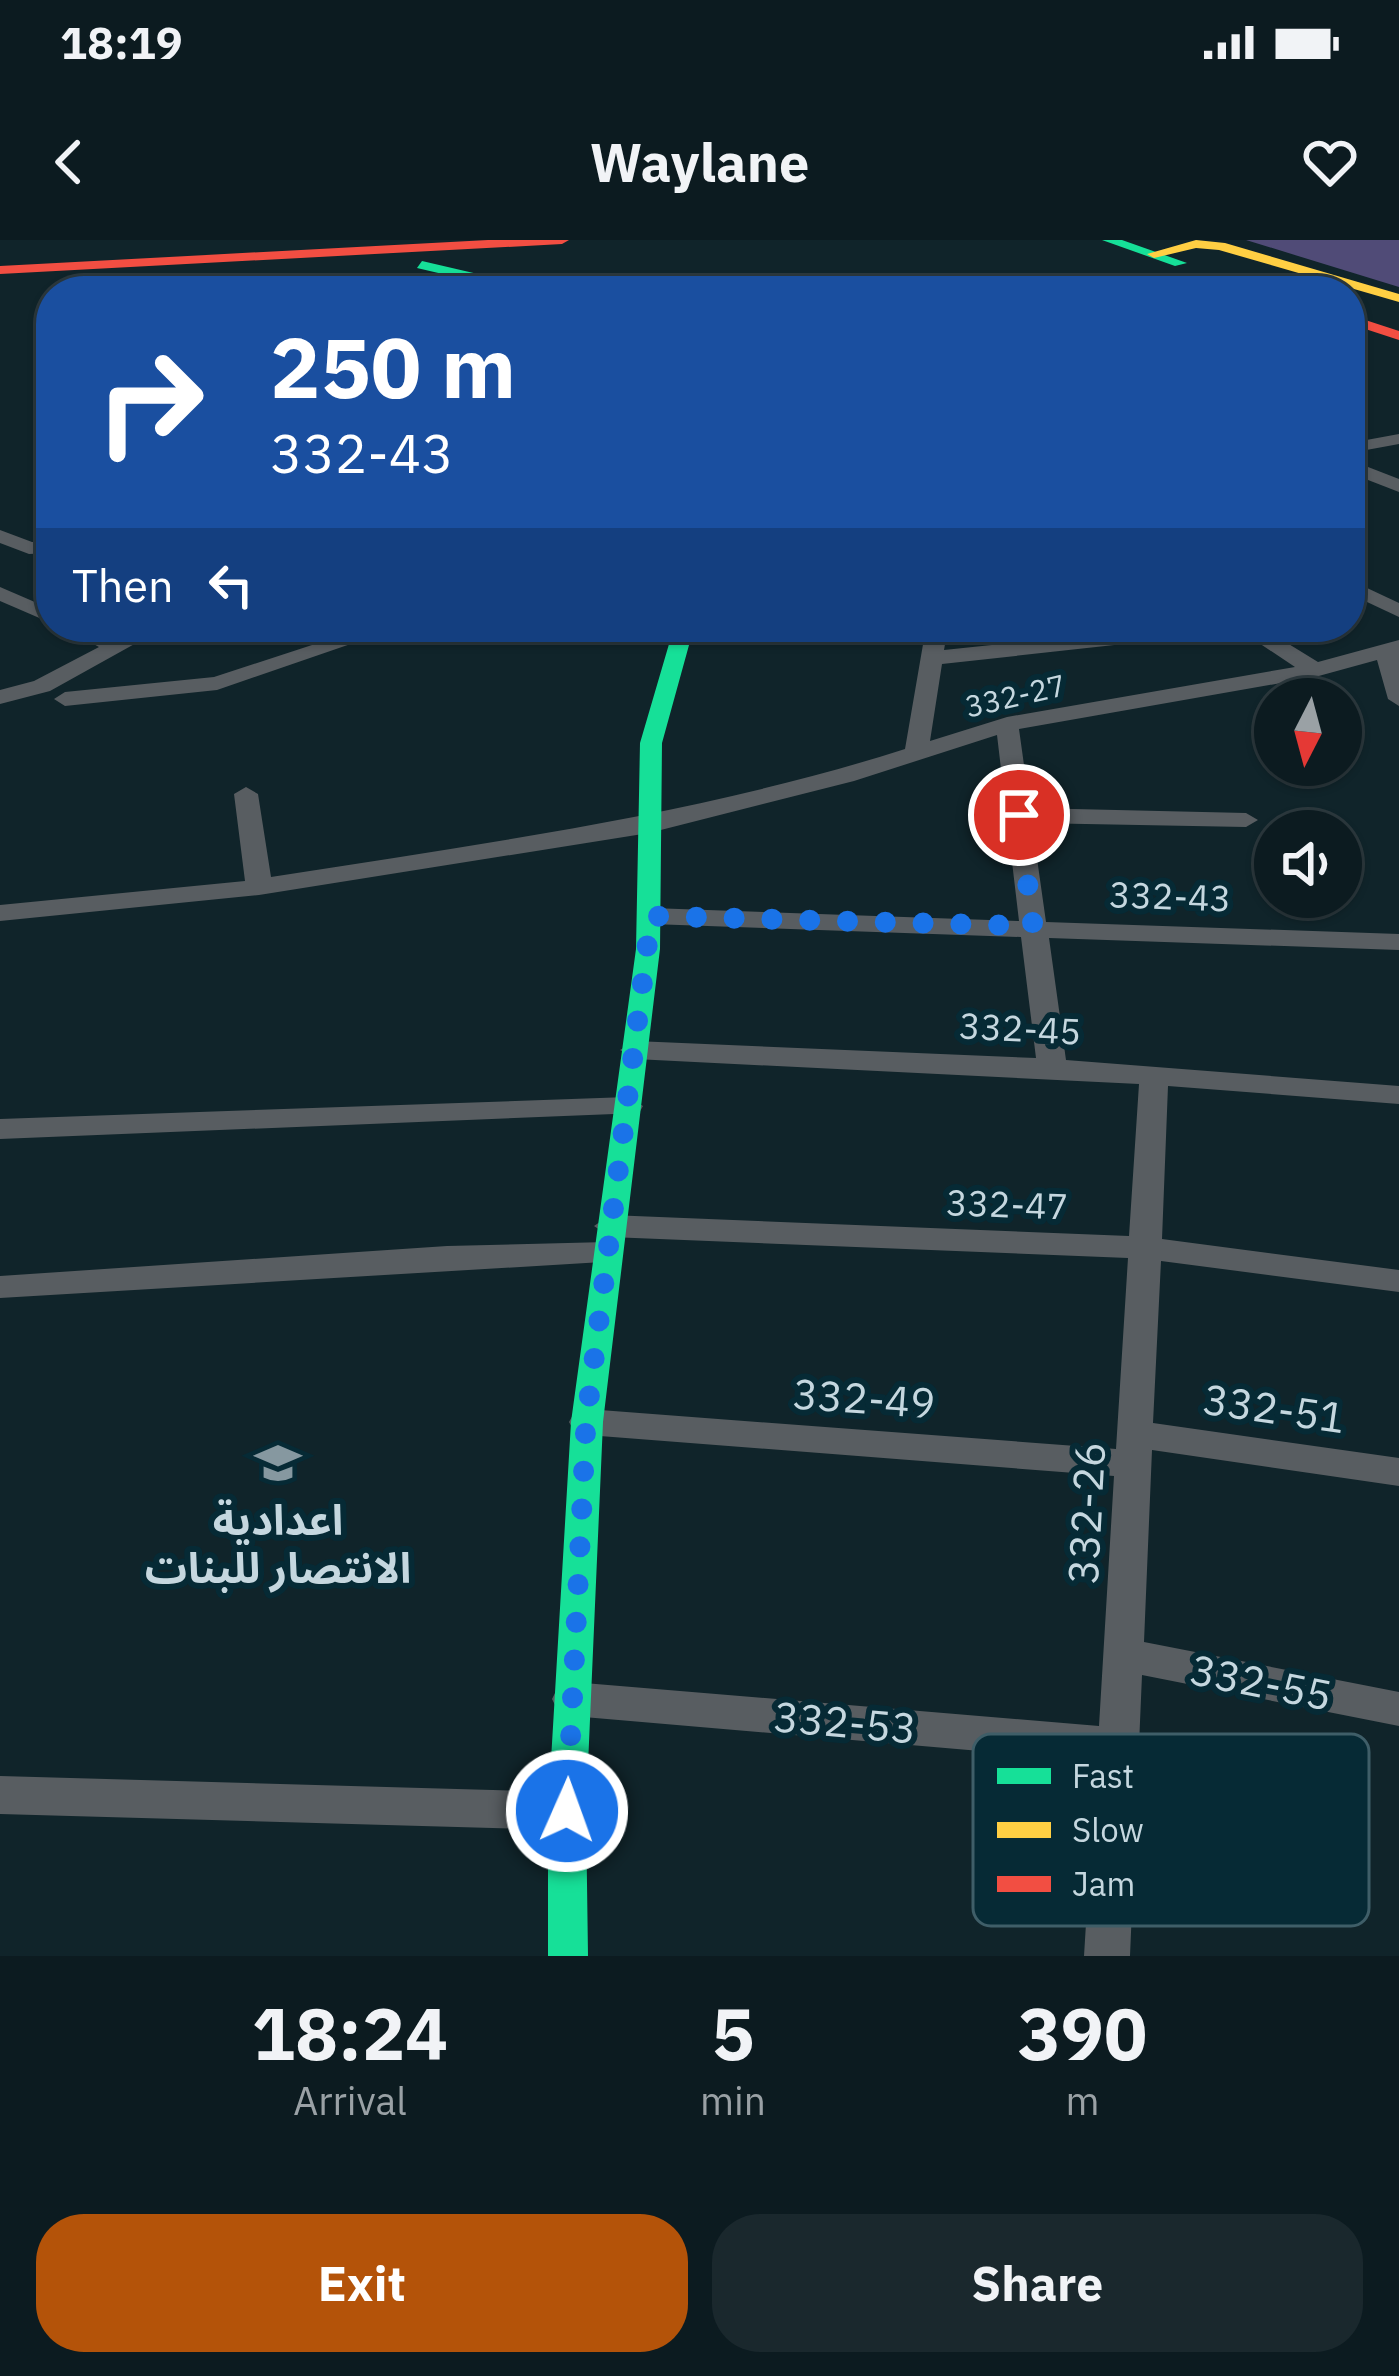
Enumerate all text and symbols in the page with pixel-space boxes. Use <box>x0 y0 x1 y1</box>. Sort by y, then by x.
text: 18:19 <box>60 13 183 71</box>
text: Waylane <box>590 127 809 197</box>
icon: back <box>36 129 102 195</box>
icon: heart <box>1297 129 1363 195</box>
text: 250 m <box>270 312 516 421</box>
icon: right <box>72 324 228 480</box>
text: 332-43 <box>270 418 454 488</box>
icon: left <box>198 552 264 618</box>
text: Then <box>72 556 174 614</box>
street label: 332-27 <box>961 665 1069 725</box>
north arrow <box>1254 678 1362 786</box>
map controls <box>1254 678 1362 918</box>
pin <box>968 764 1070 866</box>
icon: arrive <box>986 782 1052 848</box>
button: sound <box>1254 810 1362 918</box>
street label: 332-43 <box>1108 870 1232 922</box>
street label: 332-45 <box>958 1001 1082 1055</box>
street label: 332-47 <box>945 1178 1069 1230</box>
street label: 332-49 <box>791 1366 937 1430</box>
street label: 332-51 <box>1199 1371 1349 1445</box>
school or university icon: اعدادية الانتصار للبنات <box>253 1438 303 1488</box>
street label: 332-26 <box>1055 1440 1117 1586</box>
place label: اعدادية الانتصار للبنات <box>145 1492 411 1595</box>
street label: 332-55 <box>1186 1641 1336 1723</box>
street label: 332-53 <box>771 1688 919 1756</box>
legend <box>973 1734 1369 1926</box>
position arrow <box>504 1748 630 1874</box>
text: Fast <box>1072 1754 1134 1797</box>
text: Slow <box>1072 1808 1144 1851</box>
text: Jam <box>1072 1862 1135 1905</box>
text: 18:24 <box>252 1986 448 2080</box>
text: 5 <box>711 1986 755 2080</box>
text: 390 <box>1018 1986 1147 2080</box>
text: Arrival <box>293 2075 407 2126</box>
text: min <box>700 2075 766 2126</box>
text: m <box>1065 2075 1100 2126</box>
button: Exit <box>36 2214 688 2352</box>
button: Share <box>712 2214 1363 2352</box>

